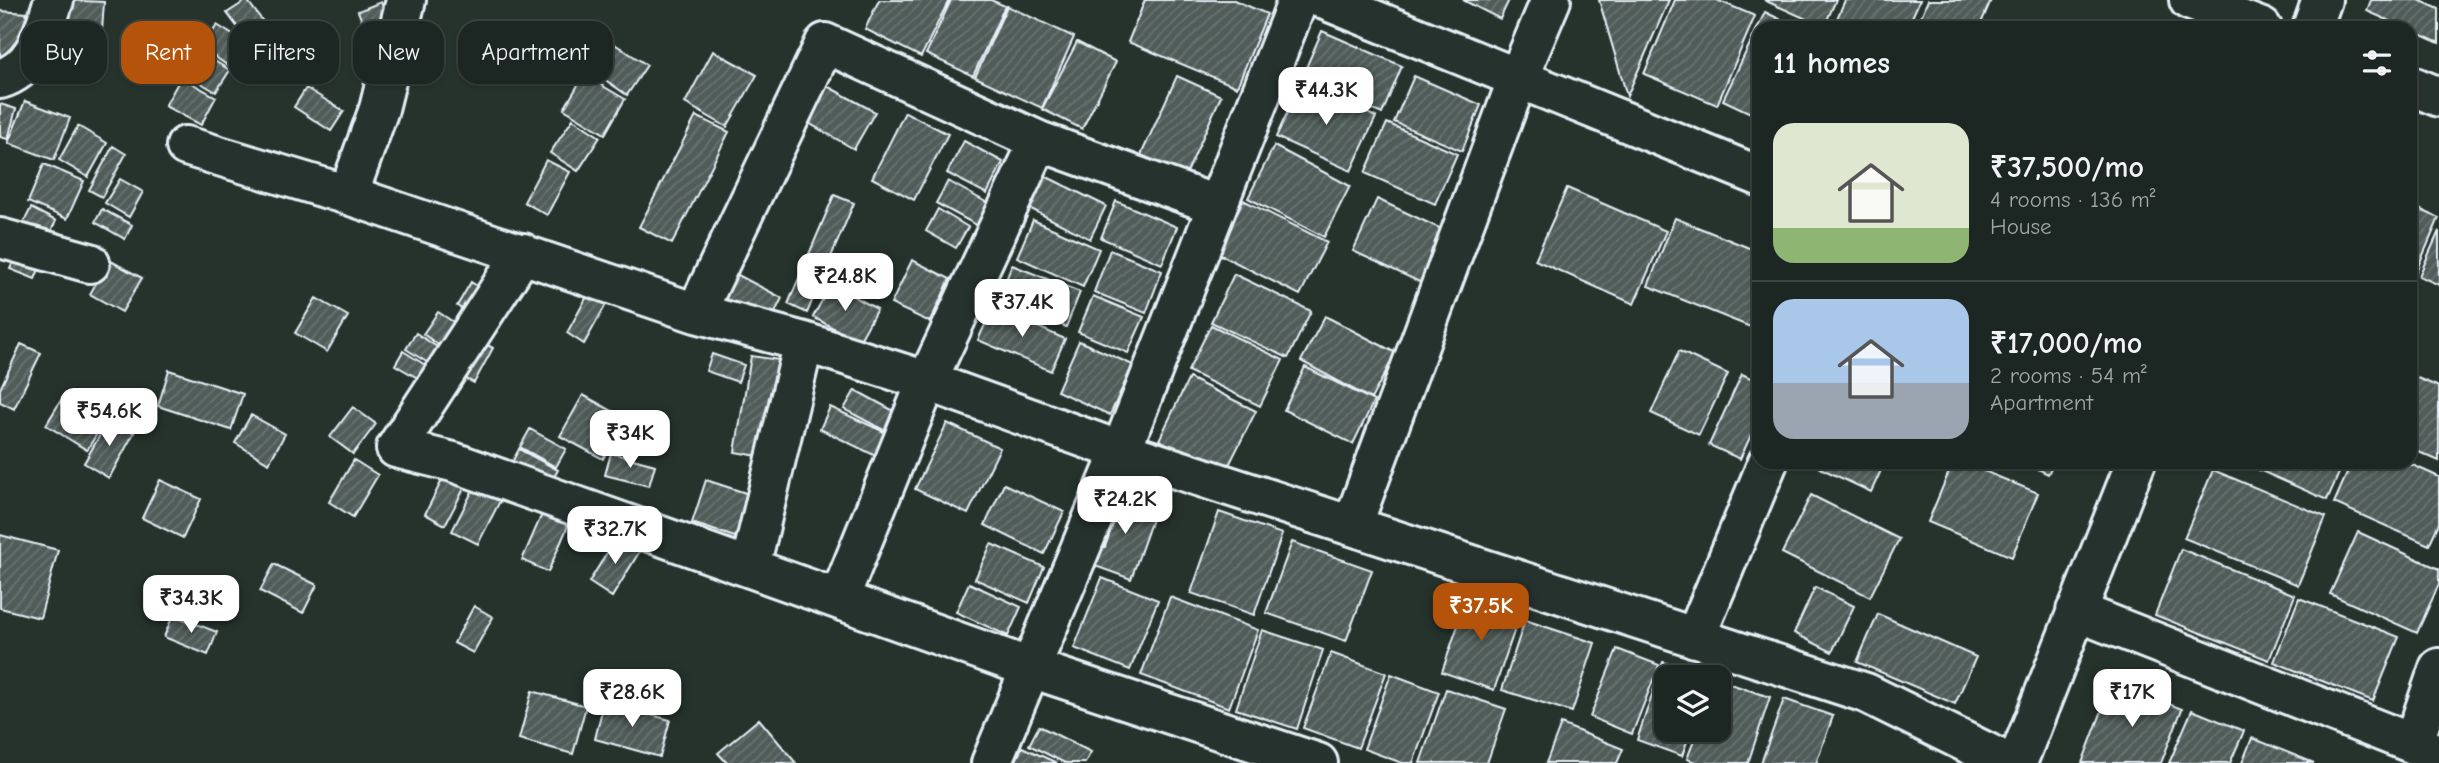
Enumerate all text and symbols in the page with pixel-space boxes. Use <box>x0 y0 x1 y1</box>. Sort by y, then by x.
chip: Buy <box>21 21 107 84</box>
chip: Rent <box>121 21 215 84</box>
chip: Filters <box>229 21 339 84</box>
chip: New <box>353 21 444 84</box>
chip: Apartment <box>458 21 613 84</box>
icon: filters <box>2358 44 2396 82</box>
text: 11 homes <box>1773 46 1890 81</box>
pin: ₹44.3K <box>1269 68 1383 127</box>
text: ₹44.3K <box>1294 76 1358 103</box>
text: ₹37,500/mo <box>1990 150 2144 185</box>
icon: home <box>1829 151 1913 235</box>
text: 4 rooms · 136 m² <box>1990 186 2156 213</box>
text: House <box>1990 213 2052 240</box>
pin: ₹24.8K <box>788 254 902 313</box>
text: ₹24.8K <box>813 262 877 289</box>
pin: ₹37.4K <box>965 280 1079 339</box>
text: ₹37.4K <box>991 288 1053 315</box>
text: ₹17,000/mo <box>1990 326 2142 361</box>
icon: home <box>1829 327 1913 411</box>
text: 2 rooms · 54 m² <box>1990 362 2147 389</box>
pin: ₹54.6K <box>52 388 166 448</box>
text: Apartment <box>1990 389 2093 416</box>
text: ₹54.6K <box>76 397 142 424</box>
pin: ₹34K <box>589 410 671 470</box>
text: ₹34K <box>606 419 654 446</box>
pin: ₹24.2K <box>1068 476 1182 536</box>
text: ₹24.2K <box>1093 485 1157 512</box>
pin: ₹32.7K <box>558 506 672 566</box>
text: ₹32.7K <box>583 515 647 542</box>
pin: ₹34.3K <box>134 576 248 635</box>
text: ₹34.3K <box>159 584 223 611</box>
pin: ₹37.5K <box>1424 584 1538 643</box>
text: ₹37.5K <box>1449 592 1513 619</box>
map controls <box>1654 665 1731 742</box>
button: layers <box>1654 665 1731 742</box>
pin: ₹28.6K <box>575 670 689 729</box>
pin: ₹17K <box>2091 670 2173 729</box>
text: ₹28.6K <box>599 678 665 705</box>
text: ₹17K <box>2109 678 2155 705</box>

